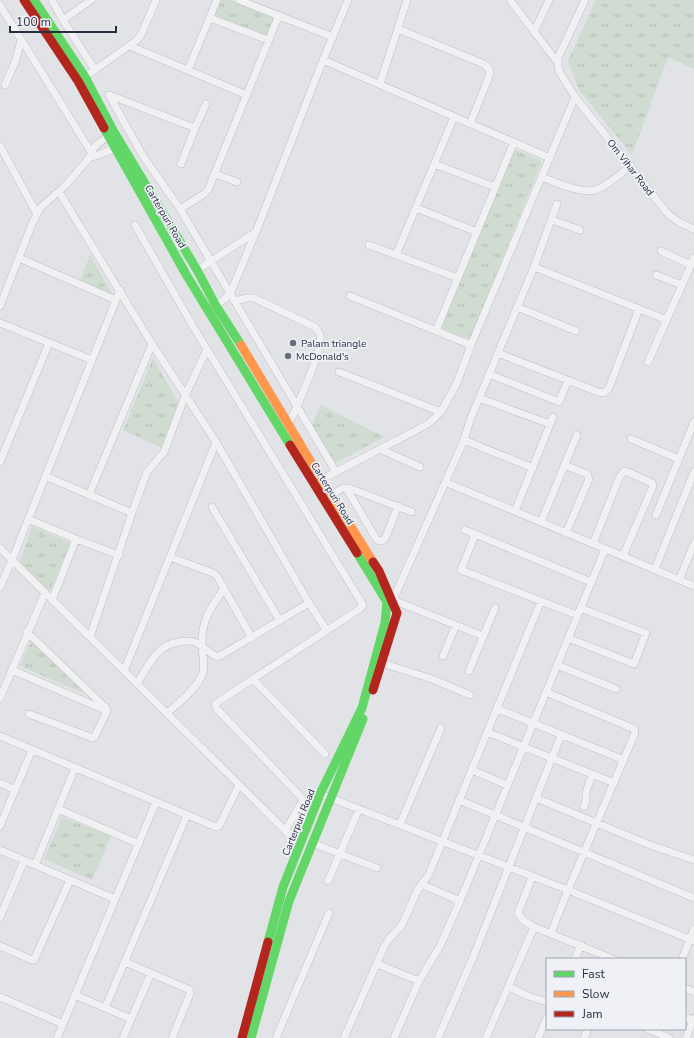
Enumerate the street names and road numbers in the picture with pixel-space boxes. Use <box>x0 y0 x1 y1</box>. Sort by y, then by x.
street label: Om Vihar Road <box>604 136 657 199</box>
street label: Carterpuri Road <box>141 182 189 251</box>
street label: Carterpuri Road <box>307 460 357 528</box>
street label: Carterpuri Road <box>279 787 319 858</box>

